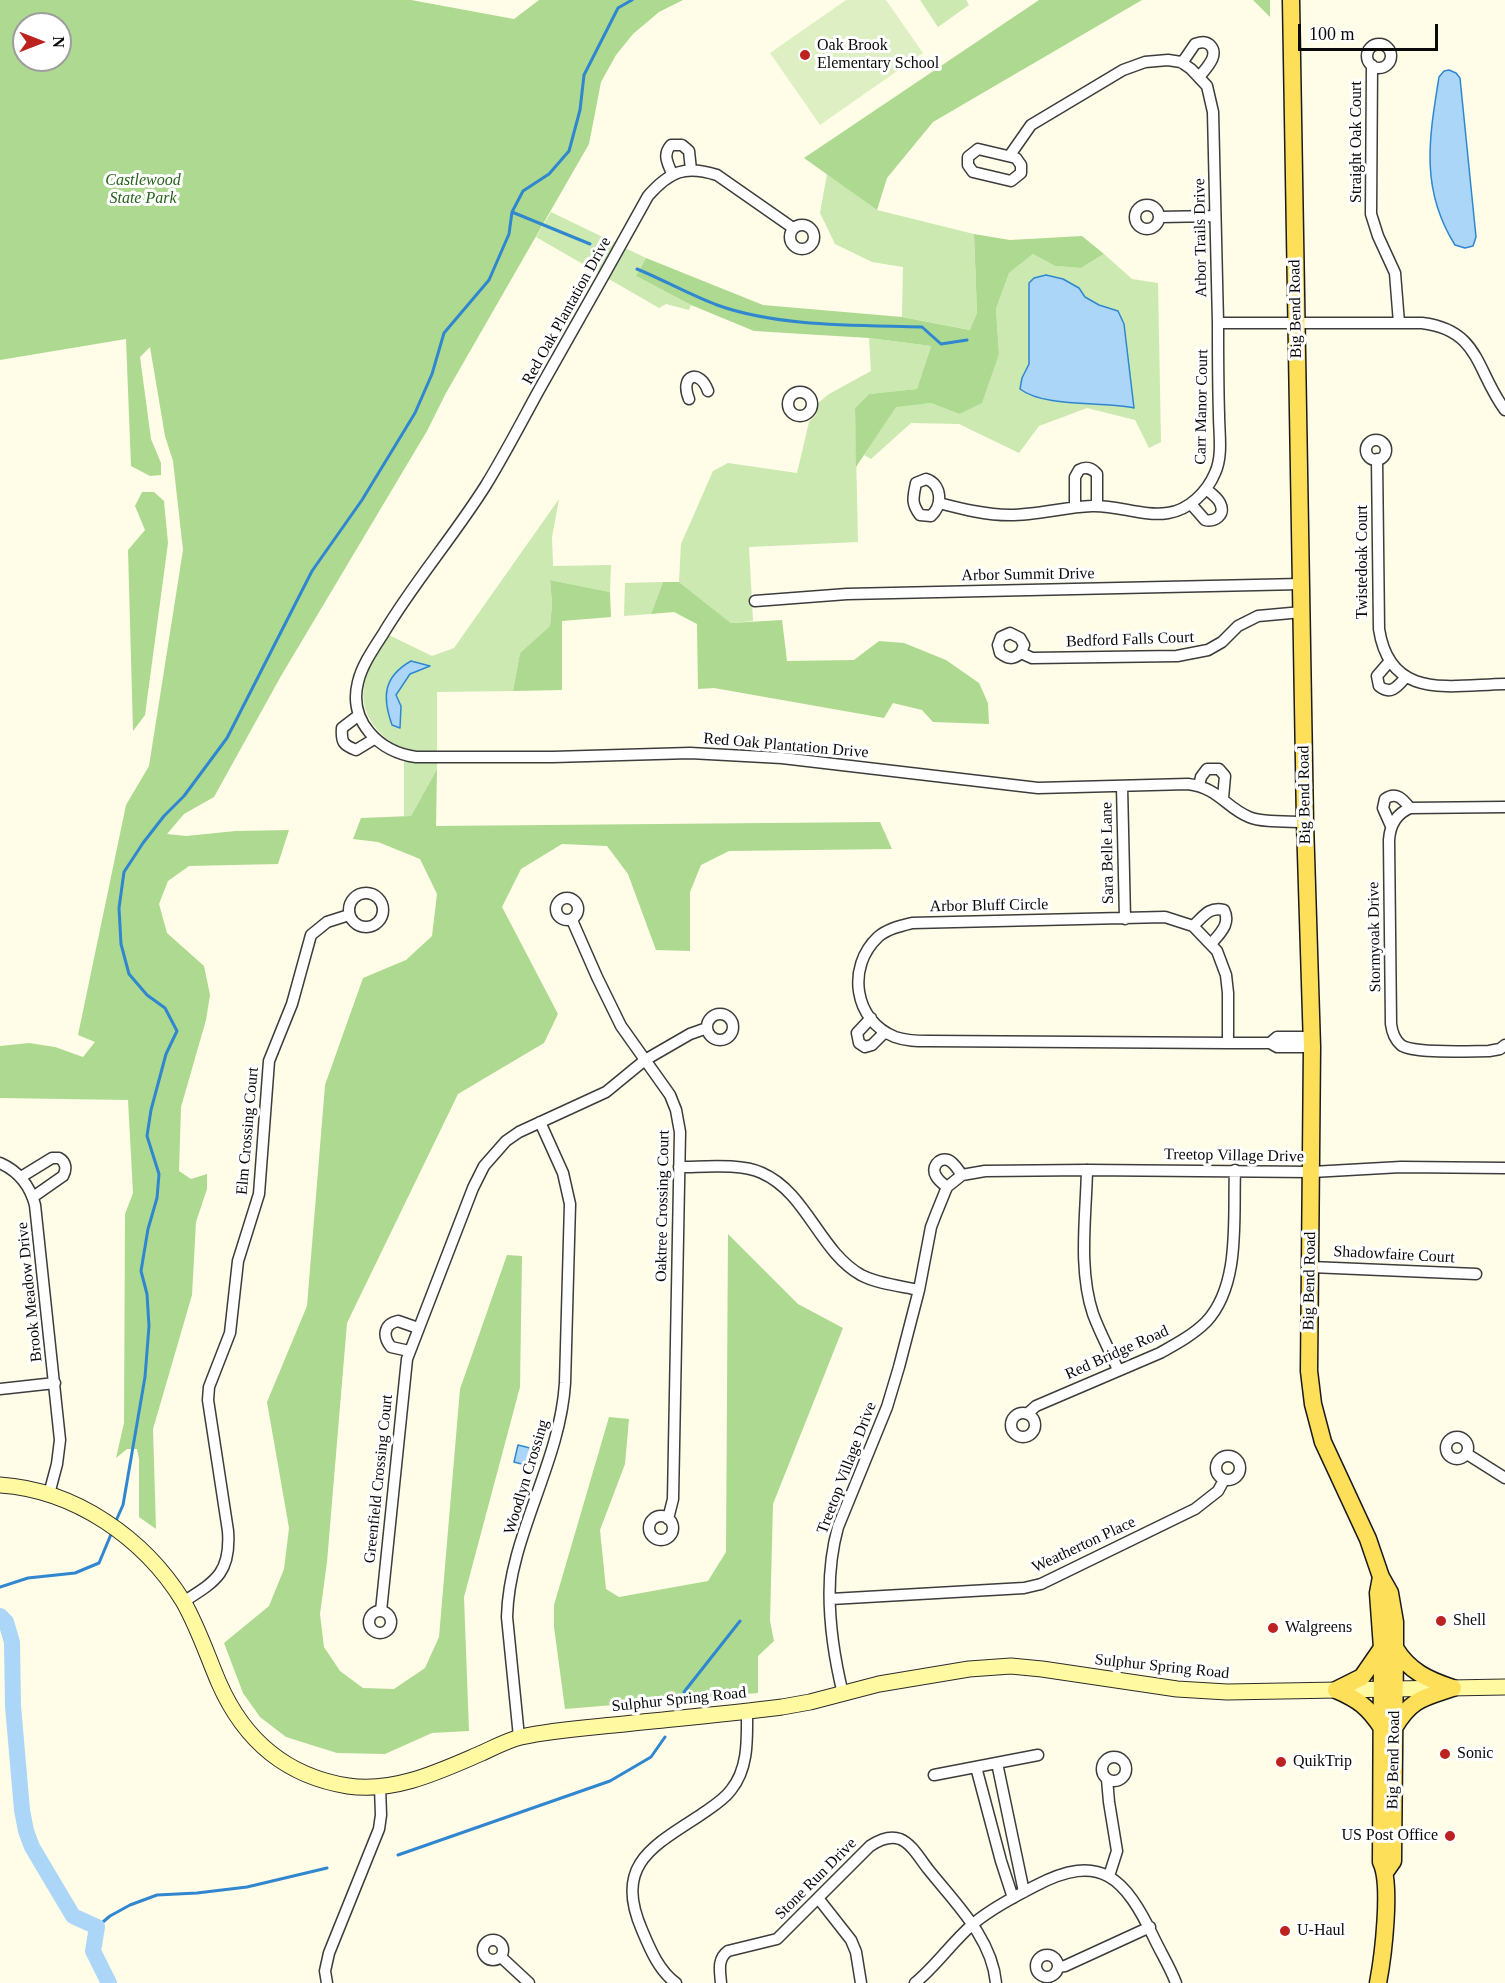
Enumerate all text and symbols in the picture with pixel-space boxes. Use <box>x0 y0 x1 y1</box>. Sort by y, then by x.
north arrow <box>12 12 72 72</box>
scale bar <box>1301 12 1440 50</box>
text: 100 m <box>1309 24 1355 44</box>
text: N <box>50 36 67 48</box>
place label: Oak Brook Elementary School <box>817 36 939 74</box>
marker: Oak Brook Elementary School <box>798 48 812 62</box>
street label: Straight Oak Court <box>1347 81 1367 203</box>
park label: Castlewood State Park <box>105 171 181 209</box>
street label: Arbor Trails Drive <box>1190 178 1212 298</box>
street label: Red Oak Plantation Drive <box>518 234 616 388</box>
street label: Big Bend Road <box>1286 260 1306 358</box>
street label: Carr Manor Court <box>1191 349 1213 465</box>
street label: Twistedoak Court <box>1353 505 1373 619</box>
street label: Arbor Summit Drive <box>961 564 1095 586</box>
street label: Bedford Falls Court <box>1066 628 1194 652</box>
street label: Red Oak Plantation Drive <box>703 729 869 763</box>
street label: Big Bend Road <box>1295 746 1315 844</box>
street label: Sara Belle Lane <box>1098 802 1118 904</box>
street label: Stormyoak Drive <box>1364 882 1386 992</box>
street label: Arbor Bluff Circle <box>929 895 1049 917</box>
street label: Elm Crossing Court <box>233 1066 263 1196</box>
street label: Oaktree Crossing Court <box>652 1130 674 1282</box>
street label: Treetop Village Drive <box>1164 1145 1304 1167</box>
street label: Brook Meadow Drive <box>13 1221 47 1363</box>
street label: Big Bend Road <box>1300 1232 1320 1330</box>
street label: Shadowfaire Court <box>1333 1242 1455 1268</box>
street label: Red Bridge Road <box>1062 1322 1172 1384</box>
street label: Greenfield Crossing Court <box>361 1394 397 1564</box>
street label: Treetop Village Drive <box>813 1399 881 1537</box>
street label: Woodlyn Crossing <box>500 1417 554 1537</box>
street label: Weatherton Place <box>1029 1513 1139 1577</box>
place label: Shell <box>1453 1611 1486 1631</box>
marker: Shell <box>1434 1614 1448 1628</box>
place label: Walgreens <box>1285 1618 1352 1638</box>
marker: Walgreens <box>1266 1621 1280 1635</box>
street label: Sulphur Spring Road <box>1094 1650 1230 1684</box>
street label: Sulphur Spring Road <box>611 1683 747 1717</box>
street label: Big Bend Road <box>1384 1711 1404 1809</box>
place label: Sonic <box>1457 1744 1493 1764</box>
marker: Sonic <box>1438 1747 1452 1761</box>
place label: QuikTrip <box>1293 1752 1352 1772</box>
marker: QuikTrip <box>1274 1755 1288 1769</box>
place label: US Post Office <box>1341 1826 1438 1846</box>
marker: US Post Office <box>1443 1829 1457 1843</box>
street label: Stone Run Drive <box>771 1834 861 1924</box>
place label: U-Haul <box>1297 1921 1345 1941</box>
marker: U-Haul <box>1278 1924 1292 1938</box>

